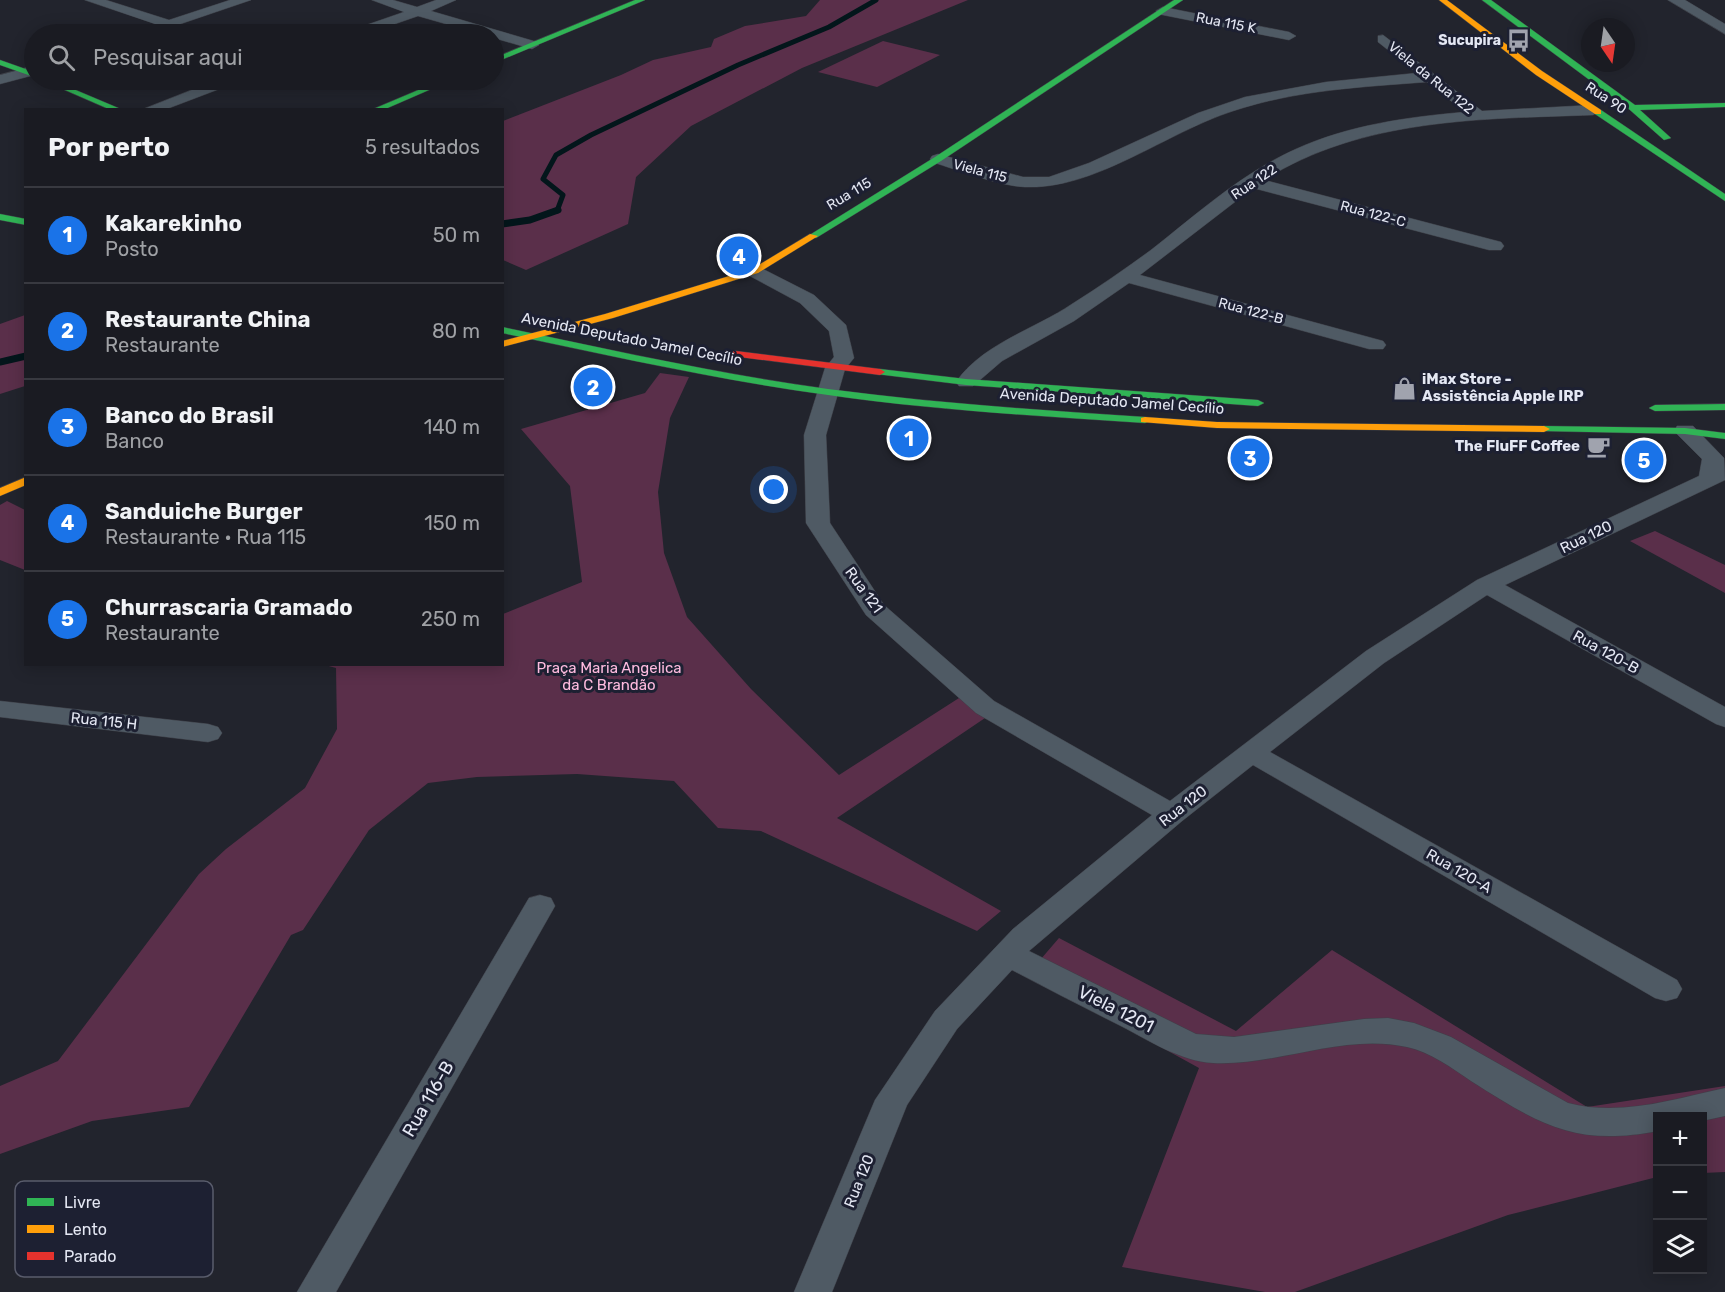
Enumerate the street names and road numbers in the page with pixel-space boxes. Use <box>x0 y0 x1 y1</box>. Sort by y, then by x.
street label: Rua 115 K <box>1194 9 1258 37</box>
street label: Viela da Rua 122 <box>1385 38 1477 118</box>
street label: Rua 90 <box>1582 78 1630 118</box>
street label: Viela 115 <box>951 156 1009 186</box>
street label: Rua 122 <box>1228 161 1280 203</box>
street label: Rua 115 <box>824 174 874 214</box>
street label: Rua 122-C <box>1338 197 1408 231</box>
street label: Rua 122-B <box>1216 294 1286 328</box>
street label: Avenida Deputado Jamel Cecílio <box>520 309 744 369</box>
street label: Avenida Deputado Jamel Cecílio <box>999 384 1225 418</box>
street label: Rua 120 <box>1557 517 1615 557</box>
street label: Rua 121 <box>841 563 887 617</box>
street label: Rua 120-B <box>1570 626 1642 678</box>
street label: Rua 115 H <box>70 709 138 733</box>
street label: Rua 120 <box>1156 782 1210 830</box>
street label: Rua 120-A <box>1423 845 1495 897</box>
street label: Viela 1201 <box>1074 981 1158 1037</box>
street label: Rua 116-B <box>398 1057 458 1141</box>
street label: Rua 120 <box>840 1152 878 1210</box>

